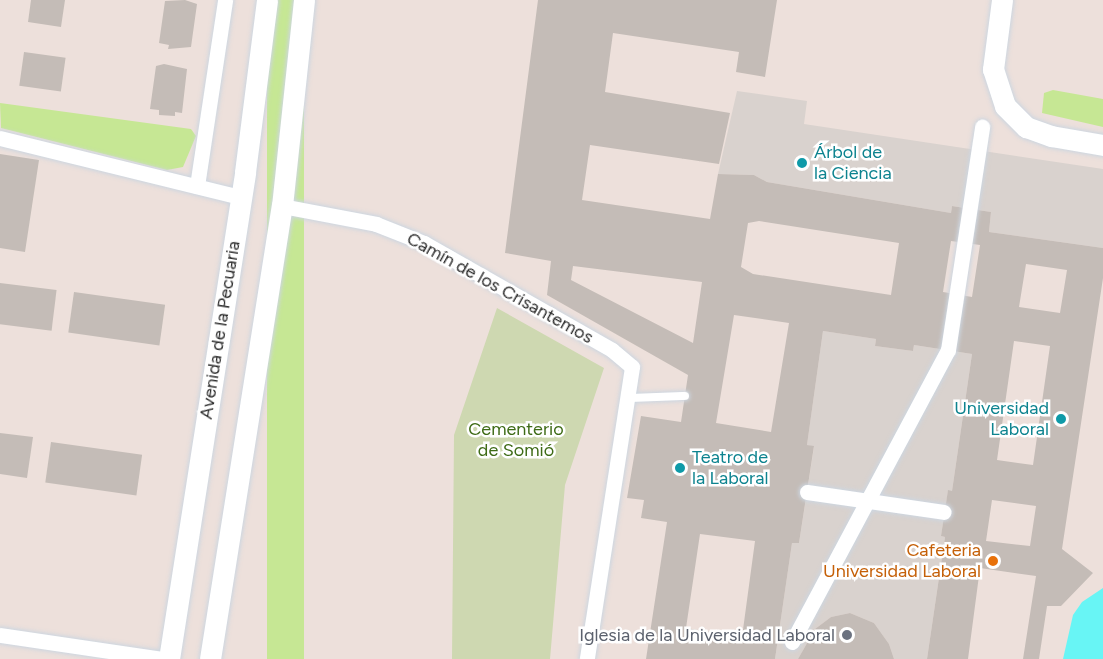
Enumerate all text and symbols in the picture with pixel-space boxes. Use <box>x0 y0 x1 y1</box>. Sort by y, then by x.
place label: Árbol de la Ciencia <box>814 142 892 184</box>
marker: Árbol de la Ciencia <box>795 156 809 170</box>
street label: Camín de los Crisantemos <box>403 228 597 348</box>
street label: Avenida de la Pecuaria <box>195 239 245 421</box>
place label: Universidad Laboral <box>954 398 1049 440</box>
marker: Universidad Laboral <box>1054 412 1068 426</box>
park label: Cementerio de Somió <box>468 419 564 462</box>
place label: Teatro de la Laboral <box>692 447 768 490</box>
marker: Teatro de la Laboral <box>673 461 687 475</box>
place label: Cafeteria Universidad Laboral <box>823 540 981 582</box>
marker: Cafeteria Universidad Laboral <box>986 554 1000 568</box>
place label: Iglesia de la Universidad Laboral <box>579 624 835 646</box>
marker: Iglesia de la Universidad Laboral <box>840 628 854 642</box>

